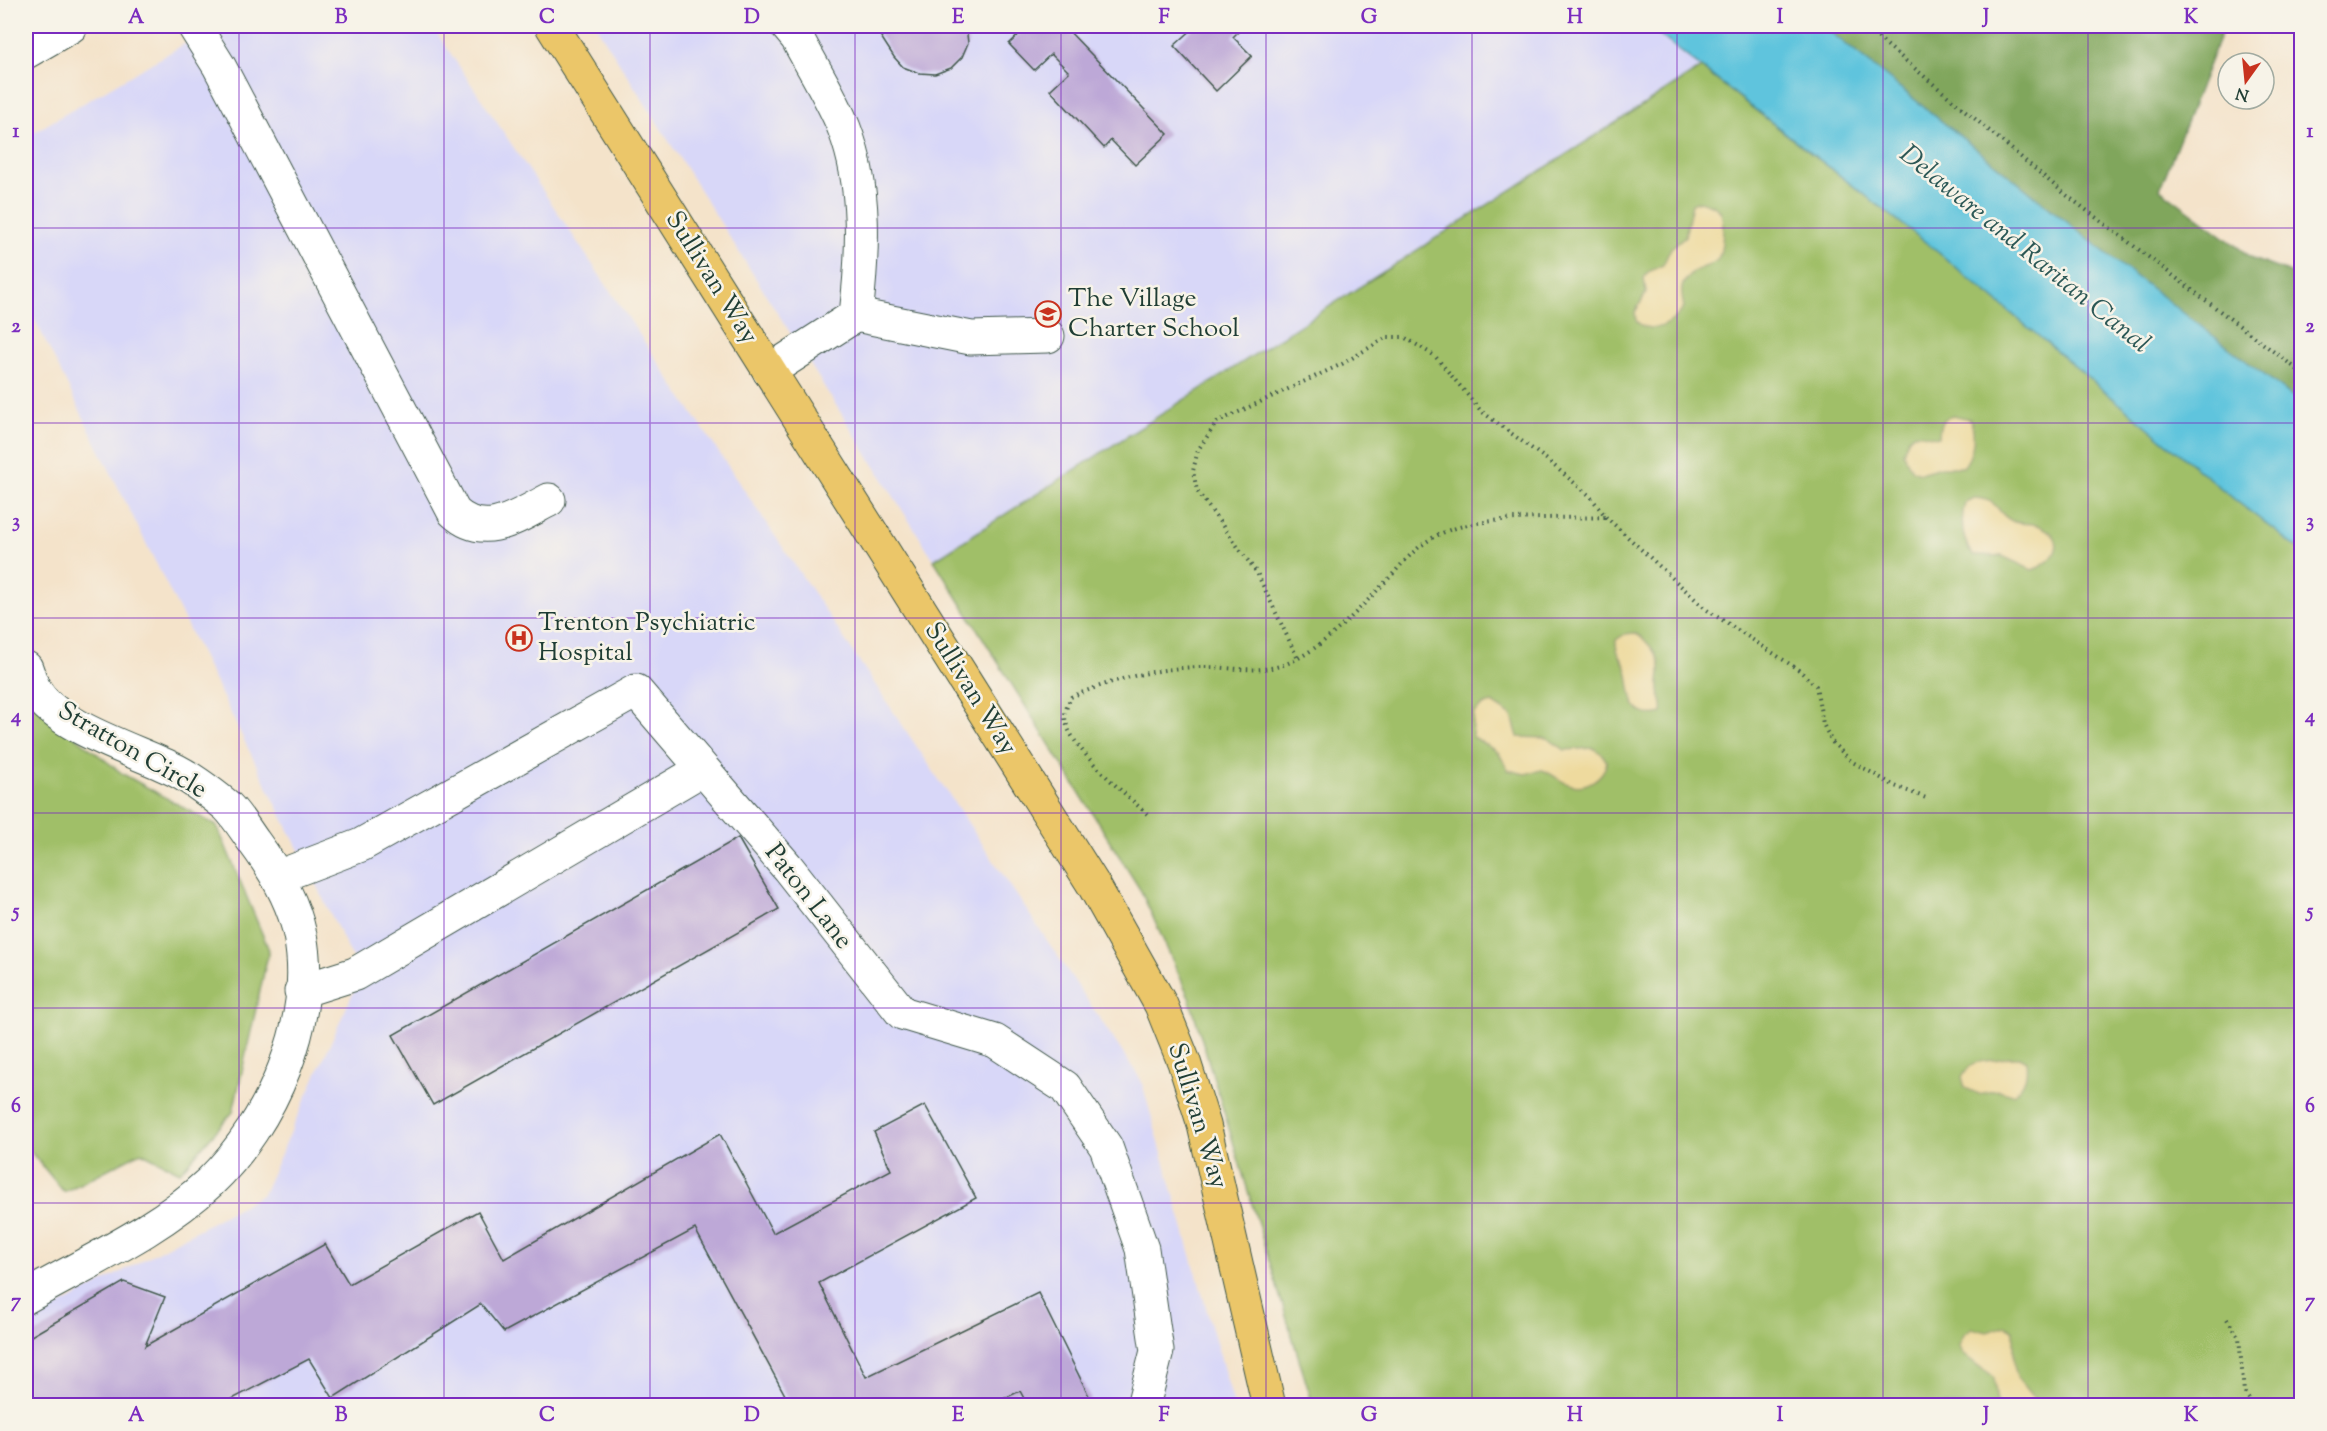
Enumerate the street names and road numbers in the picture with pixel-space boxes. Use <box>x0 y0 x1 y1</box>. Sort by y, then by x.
street label: Sullivan Way <box>655 204 767 352</box>
street label: Sullivan Way <box>914 615 1026 763</box>
street label: Stratton Circle <box>50 693 214 809</box>
street label: Paton Lane <box>755 836 861 958</box>
street label: Sullivan Way <box>1157 1039 1237 1193</box>

